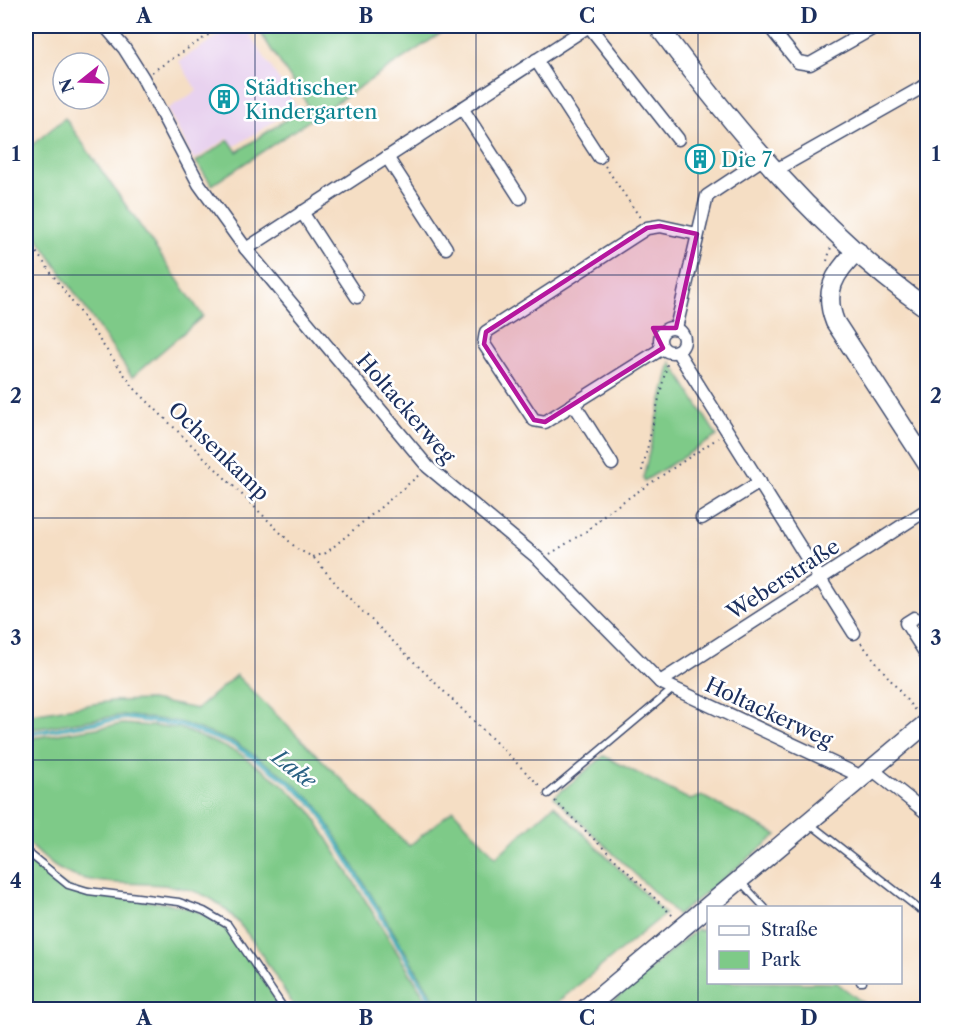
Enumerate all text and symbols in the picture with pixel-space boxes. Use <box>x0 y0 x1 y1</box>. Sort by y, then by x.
text: A <box>135 4 152 28</box>
text: B <box>359 4 374 28</box>
text: C <box>579 4 595 28</box>
text: D <box>800 4 818 28</box>
north arrow <box>51 51 111 111</box>
place label: Städtischer Kindergarten <box>245 75 377 124</box>
text: N <box>55 76 78 95</box>
building icon: Städtischer Kindergarten <box>208 83 240 115</box>
text: 1 <box>12 142 21 166</box>
text: 1 <box>932 142 941 166</box>
building icon: Die 7 <box>684 143 716 175</box>
place label: Die 7 <box>721 147 773 172</box>
street label: Holtackerweg <box>351 348 461 469</box>
text: 2 <box>10 384 22 408</box>
text: 2 <box>930 384 942 408</box>
street label: Ochsenkamp <box>163 397 275 505</box>
street label: Weberstraße <box>721 533 844 625</box>
text: 3 <box>10 626 22 650</box>
text: 3 <box>930 626 942 650</box>
street label: Holtackerweg <box>701 672 838 753</box>
water label: Lake <box>265 742 323 795</box>
text: 4 <box>10 869 22 893</box>
text: 4 <box>930 869 942 893</box>
legend <box>707 906 902 984</box>
text: Straße <box>761 919 818 941</box>
text: Park <box>761 949 802 971</box>
text: A <box>135 1006 152 1030</box>
text: B <box>359 1006 374 1030</box>
text: C <box>579 1006 595 1030</box>
text: D <box>800 1006 818 1030</box>

